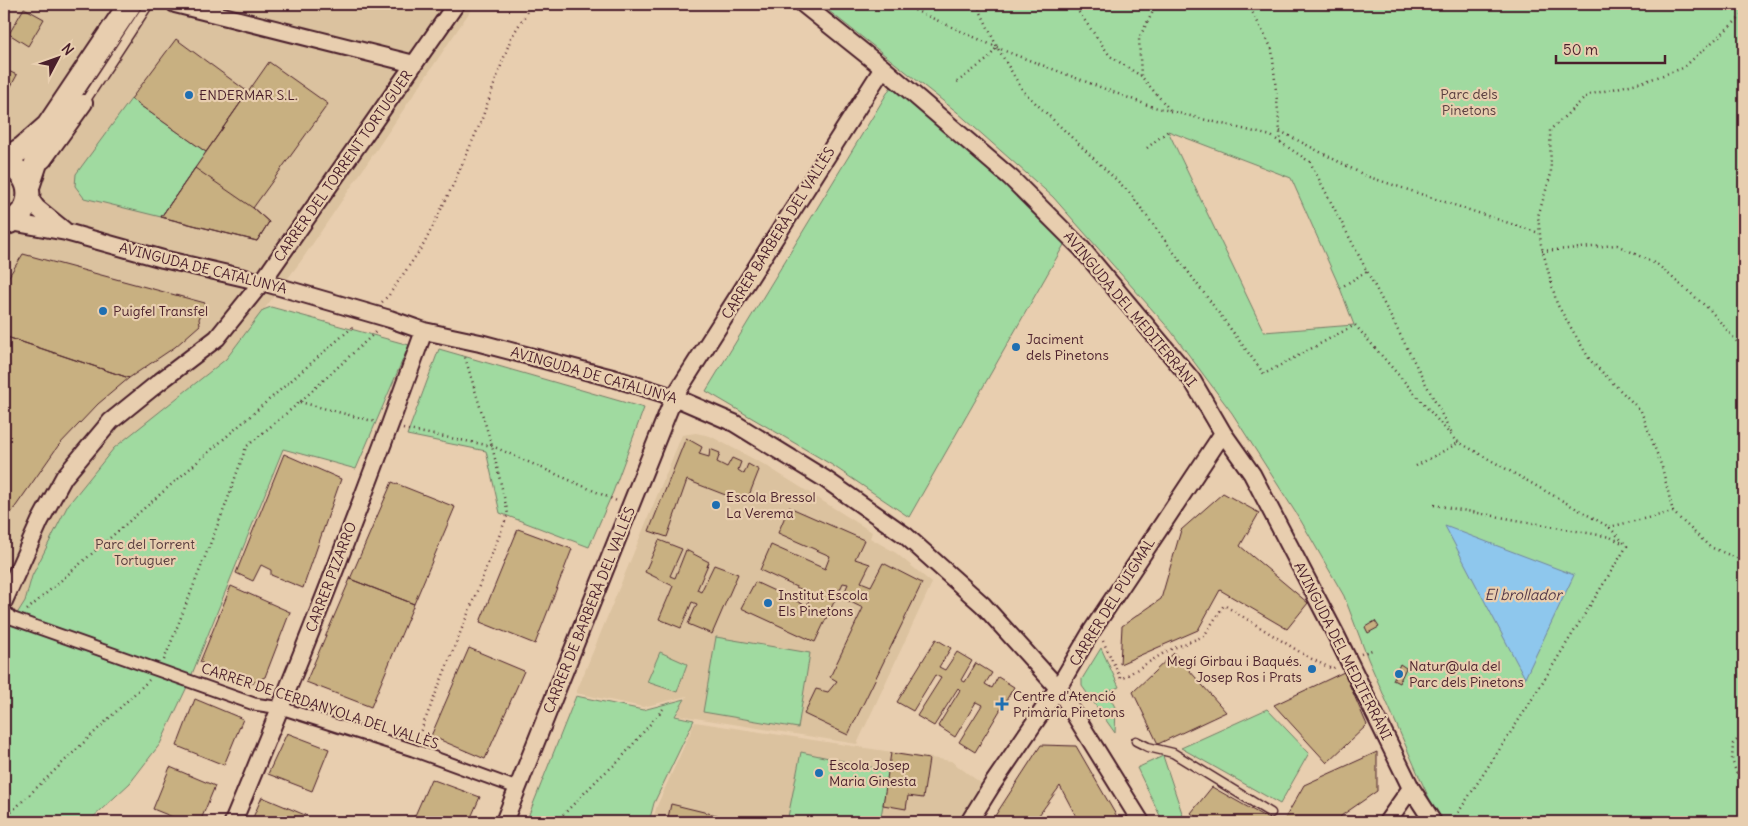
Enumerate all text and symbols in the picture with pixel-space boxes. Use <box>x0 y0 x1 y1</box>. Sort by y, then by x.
north arrow <box>32 32 82 82</box>
scale bar <box>1556 32 1664 64</box>
text: N <box>58 40 78 59</box>
text: 50 m <box>1563 40 1598 59</box>
street label: CARRER DEL TORRENT TORTUGUER <box>270 67 416 265</box>
park label: Parc dels Pinetons <box>1440 85 1498 119</box>
place label: ENDERMAR S.L. <box>199 86 298 104</box>
marker: ENDERMAR S.L. <box>183 89 195 101</box>
street label: CARRER BARBERÀ DEL VALLÈS <box>717 143 839 322</box>
street label: AVINGUDA DEL MEDITERRÀNI <box>1060 228 1200 390</box>
street label: AVINGUDA DE CATALUNYA <box>117 238 289 298</box>
place label: Puigfel Transfel <box>113 302 208 320</box>
marker: Puigfel Transfel <box>97 305 109 317</box>
place label: Jaciment dels Pinetons <box>1026 330 1109 364</box>
marker: Jaciment dels Pinetons <box>1010 341 1022 353</box>
street label: AVINGUDA DE CATALUNYA <box>509 343 679 407</box>
place label: Escola Bressol La Verema <box>726 488 816 522</box>
marker: Escola Bressol La Verema <box>710 499 722 511</box>
street label: CARRER DE BARBERÀ DEL VALLÈS <box>539 504 639 716</box>
street label: CARRER PIZARRO <box>302 519 360 635</box>
street label: CARRER DEL PUIGMAL <box>1065 534 1159 669</box>
park label: Parc del Torrent Tortuguer <box>95 535 195 569</box>
street label: AVINGUDA DEL MEDITERRÀNI <box>1290 559 1396 743</box>
water label: El brollador <box>1484 585 1563 604</box>
place label: Institut Escola Els Pinetons <box>778 586 868 620</box>
marker: Institut Escola Els Pinetons <box>762 597 774 609</box>
place label: Megí Girbau i Baqués. Josep Ros i Prats <box>1167 652 1302 686</box>
place label: Natur@ula del Parc dels Pinetons <box>1409 657 1524 691</box>
street label: CARRER DE CERDANYOLA DEL VALLÈS <box>199 659 441 753</box>
marker: Megí Girbau i Baqués. Josep Ros i Prats <box>1306 663 1318 675</box>
marker: Natur@ula del Parc dels Pinetons <box>1393 668 1405 680</box>
place label: Centre d'Atenció Primària Pinetons <box>1013 687 1125 721</box>
marker: Centre d'Atenció Primària Pinetons <box>995 697 1009 711</box>
place label: Escola Josep Maria Ginesta <box>829 756 916 790</box>
marker: Escola Josep Maria Ginesta <box>813 767 825 779</box>

